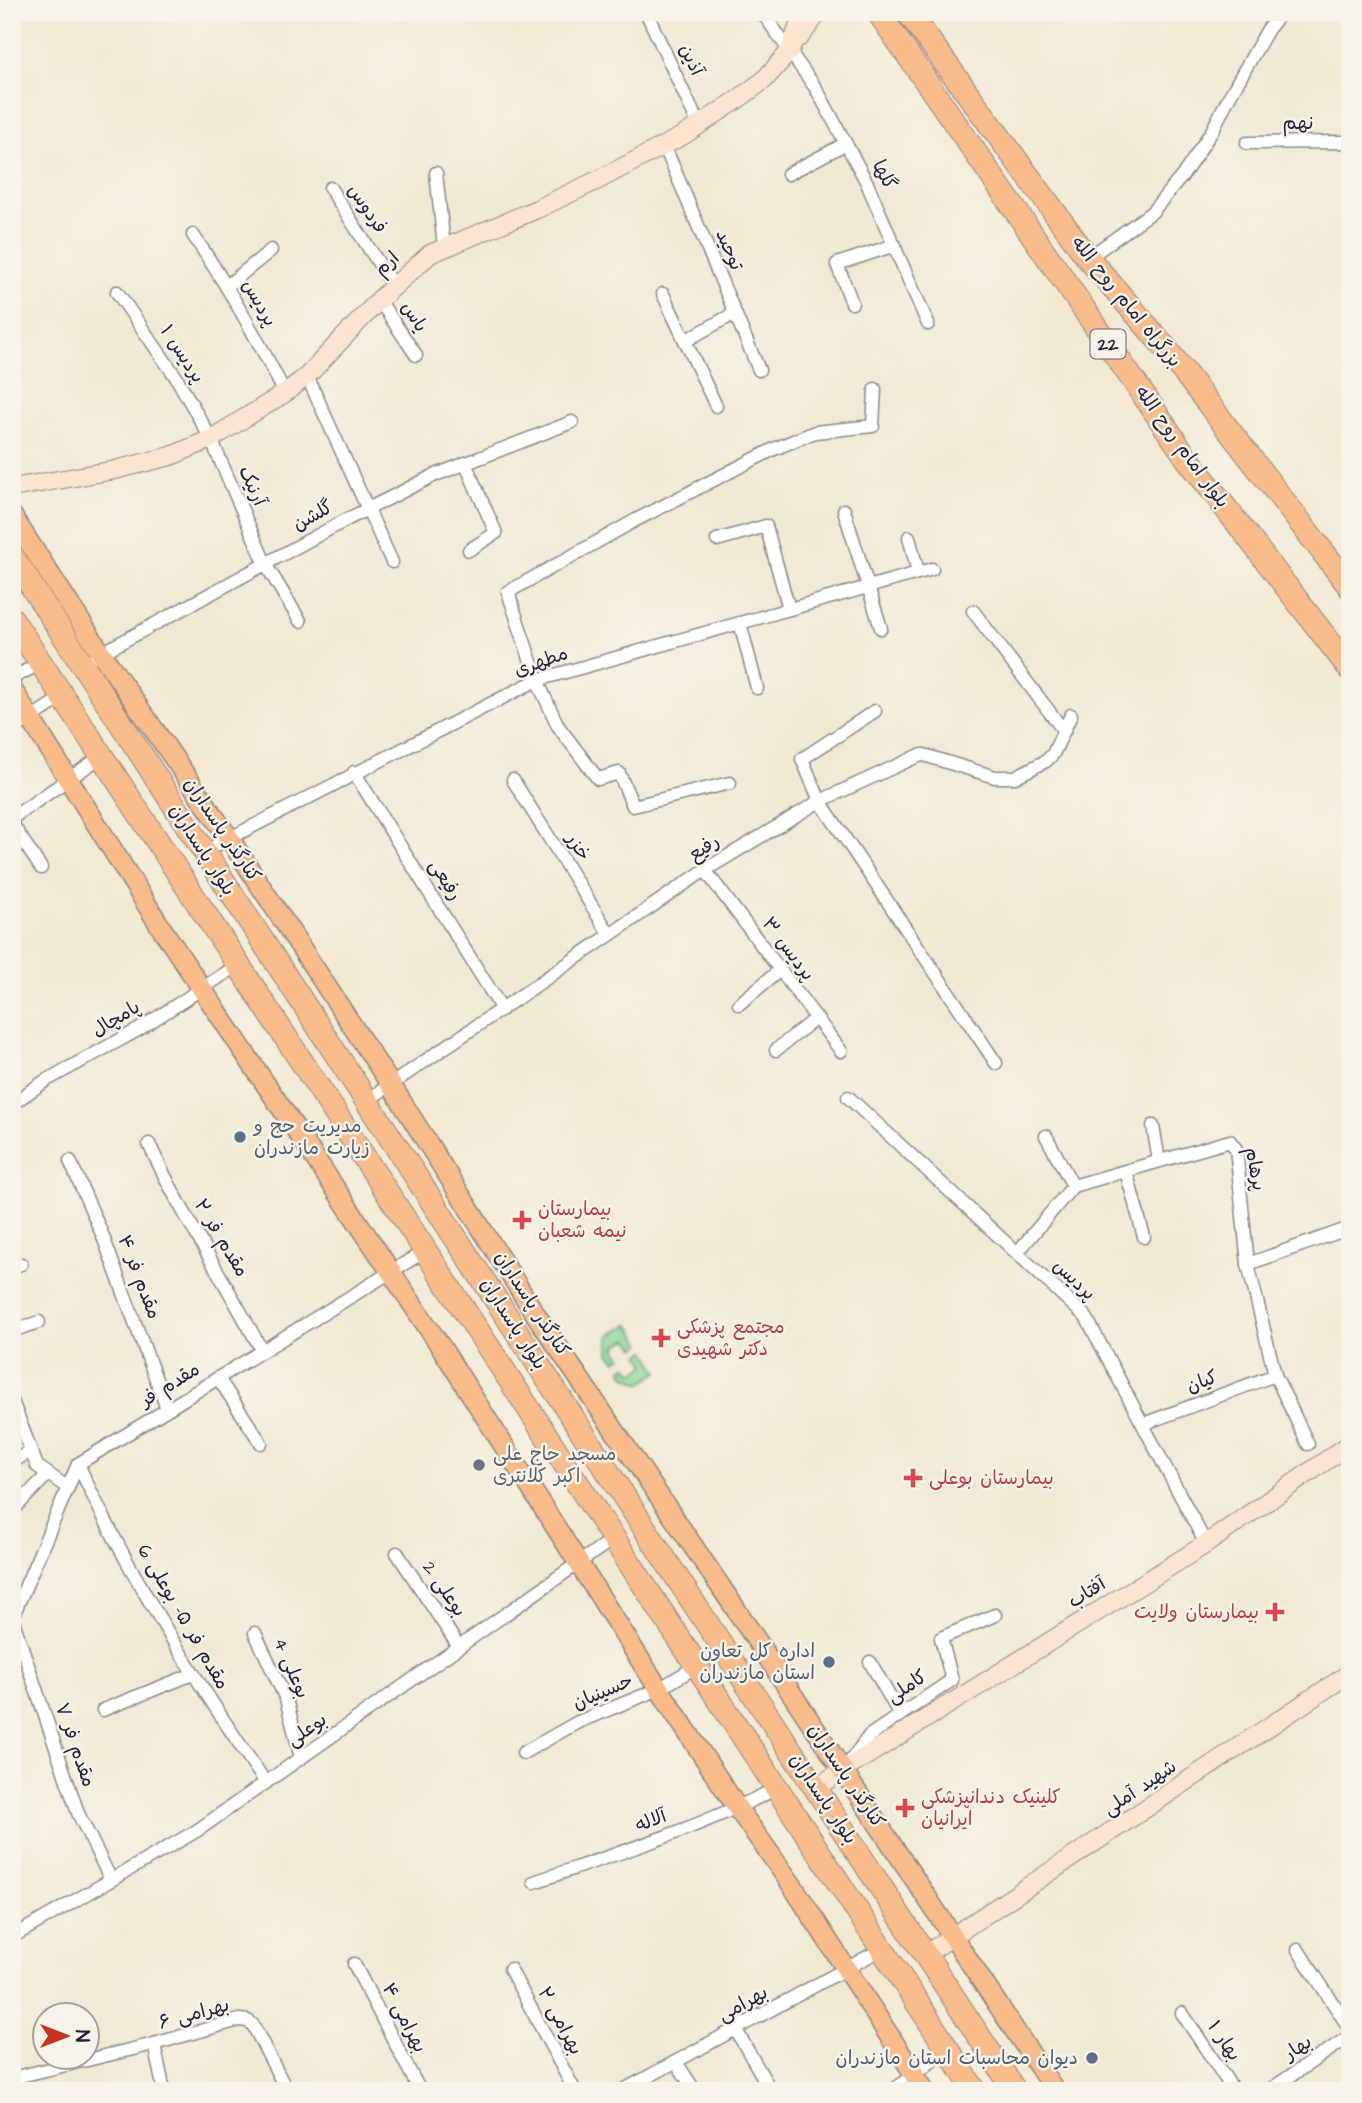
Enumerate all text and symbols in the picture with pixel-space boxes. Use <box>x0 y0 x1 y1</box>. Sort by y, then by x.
street label: آذین <box>672 40 711 81</box>
street label: نهم <box>1283 110 1313 137</box>
street label: گلها <box>865 155 903 195</box>
street label: فردوس <box>341 179 393 239</box>
street label: توحید <box>708 225 750 275</box>
street label: بزرگراه امام روح الله <box>1065 231 1187 373</box>
street label: ارم <box>368 245 406 283</box>
street label: پردیس <box>235 275 283 331</box>
street label: یاس <box>394 296 434 338</box>
street label: پردیس ۱ <box>153 320 211 388</box>
road number: 22 <box>1090 330 1126 358</box>
street label: بلوار امام روح الله <box>1128 380 1236 514</box>
street label: آرنیک <box>231 462 273 511</box>
street label: گلشن <box>288 494 338 538</box>
street label: مطهری <box>510 640 572 684</box>
street label: کنارگذر پاسداران <box>177 772 267 888</box>
street label: بلوار پاسداران <box>162 799 242 901</box>
street label: خزر <box>558 826 597 866</box>
street label: رفیع <box>683 828 725 868</box>
street label: رفیعی <box>422 854 468 906</box>
street label: پردیس ۳ <box>755 912 821 986</box>
street label: پامچال <box>87 994 145 1044</box>
place label: مدیریت حج و زیارت مازندران <box>252 1113 370 1162</box>
marker: مدیریت حج و زیارت مازندران <box>232 1129 248 1145</box>
street label: پرهام <box>1238 1145 1272 1193</box>
street label: مقدم فر ۲ <box>187 1194 255 1282</box>
place label: بیمارستان نیمه شعبان <box>538 1196 626 1245</box>
marker: بیمارستان نیمه شعبان <box>512 1210 532 1230</box>
street label: مقدم فر ۴ <box>111 1231 167 1323</box>
street label: کنارگذر پاسداران <box>488 1246 576 1362</box>
street label: پردیس <box>1046 1253 1102 1307</box>
street label: بلوار پاسداران <box>473 1273 553 1375</box>
place label: مجتمع پزشکی دکتر شهیدی <box>677 1314 785 1363</box>
marker: مجتمع پزشکی دکتر شهیدی <box>651 1328 671 1348</box>
street label: مقدم فر <box>133 1356 205 1415</box>
street label: کیان <box>1183 1364 1221 1400</box>
place label: مسجد حاج علی اکبر کلانتری <box>493 1441 616 1490</box>
marker: مسجد حاج علی اکبر کلانتری <box>471 1457 487 1473</box>
place label: بیمارستان بوعلی <box>929 1465 1054 1492</box>
marker: بیمارستان بوعلی <box>903 1468 923 1488</box>
street label: مقدم فر ۵- بوعلی 6 <box>130 1539 236 1695</box>
street label: بوعلی 2 <box>415 1556 473 1622</box>
street label: آفتاب <box>1063 1570 1112 1615</box>
place label: بیمارستان ولایت <box>1134 1599 1259 1626</box>
marker: بیمارستان ولایت <box>1265 1602 1285 1622</box>
street label: بوعلی 4 <box>266 1633 316 1703</box>
place label: اداره کل تعاون استان مازندران <box>700 1638 815 1687</box>
marker: اداره کل تعاون استان مازندران <box>821 1654 837 1670</box>
street label: کاملی <box>881 1664 933 1710</box>
street label: حسینیان <box>569 1667 637 1717</box>
street label: مقدم فر ۷ <box>48 1699 102 1791</box>
street label: بوعلی <box>281 1706 333 1754</box>
street label: کنارگذر پاسداران <box>801 1718 891 1834</box>
street label: بلوار پاسداران <box>783 1748 863 1850</box>
street label: شهید آملی <box>1098 1753 1182 1823</box>
place label: کلینیک دندانپزشکی ایرانیان <box>921 1784 1061 1833</box>
marker: کلینیک دندانپزشکی ایرانیان <box>895 1798 915 1818</box>
street label: آلاله <box>632 1802 672 1839</box>
street label: بهرامی ۴ <box>375 1978 433 2058</box>
street label: بهرامی <box>713 1979 773 2029</box>
street label: بهرامی ۲ <box>531 1982 589 2060</box>
street label: بهرامی ۶ <box>156 1992 232 2036</box>
north arrow <box>32 2002 102 2072</box>
street label: بهار ۱ <box>1201 2015 1247 2067</box>
street label: بهار <box>1277 2029 1318 2068</box>
text: N <box>68 2030 95 2042</box>
place label: دیوان محاسبات استان مازندران <box>836 2045 1078 2072</box>
marker: دیوان محاسبات استان مازندران <box>1084 2050 1100 2066</box>

